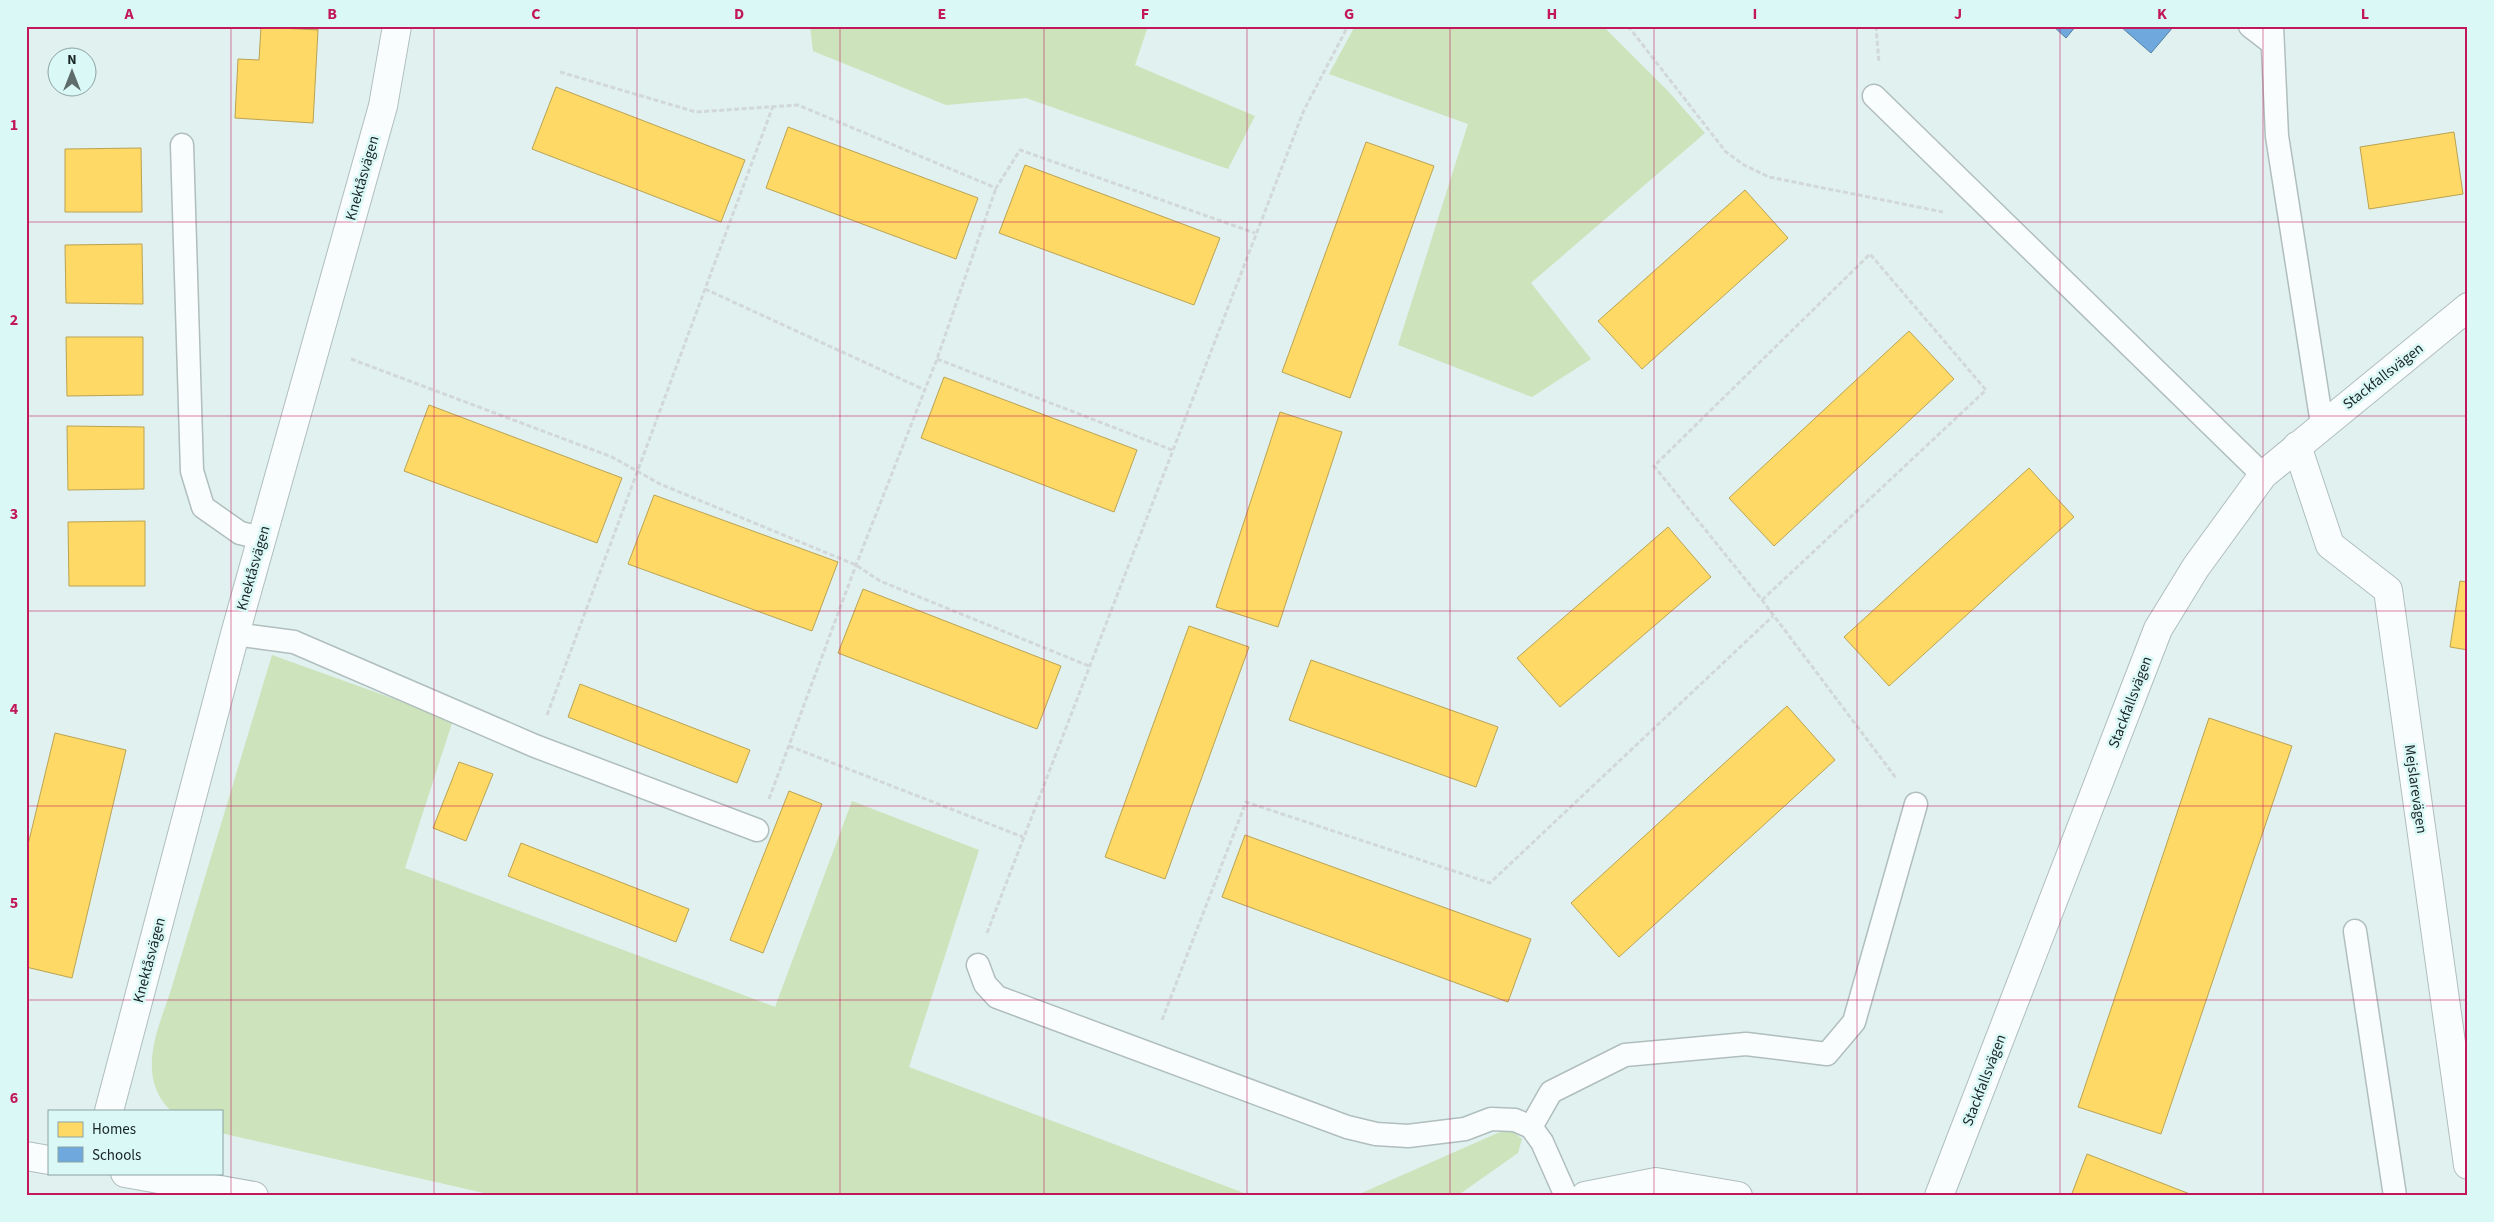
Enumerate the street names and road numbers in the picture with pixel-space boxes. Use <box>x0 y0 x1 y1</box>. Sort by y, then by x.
street label: Knektåsvägen <box>340 133 385 223</box>
street label: Stackfallsvägen <box>2339 338 2428 415</box>
street label: Knektåsvägen <box>231 523 276 613</box>
street label: Stackfallsvägen <box>2103 653 2158 751</box>
street label: Mejslarevägen <box>2399 743 2432 835</box>
street label: Knektåsvägen <box>128 915 171 1005</box>
street label: Stackfallsvägen <box>1957 1031 2012 1129</box>

